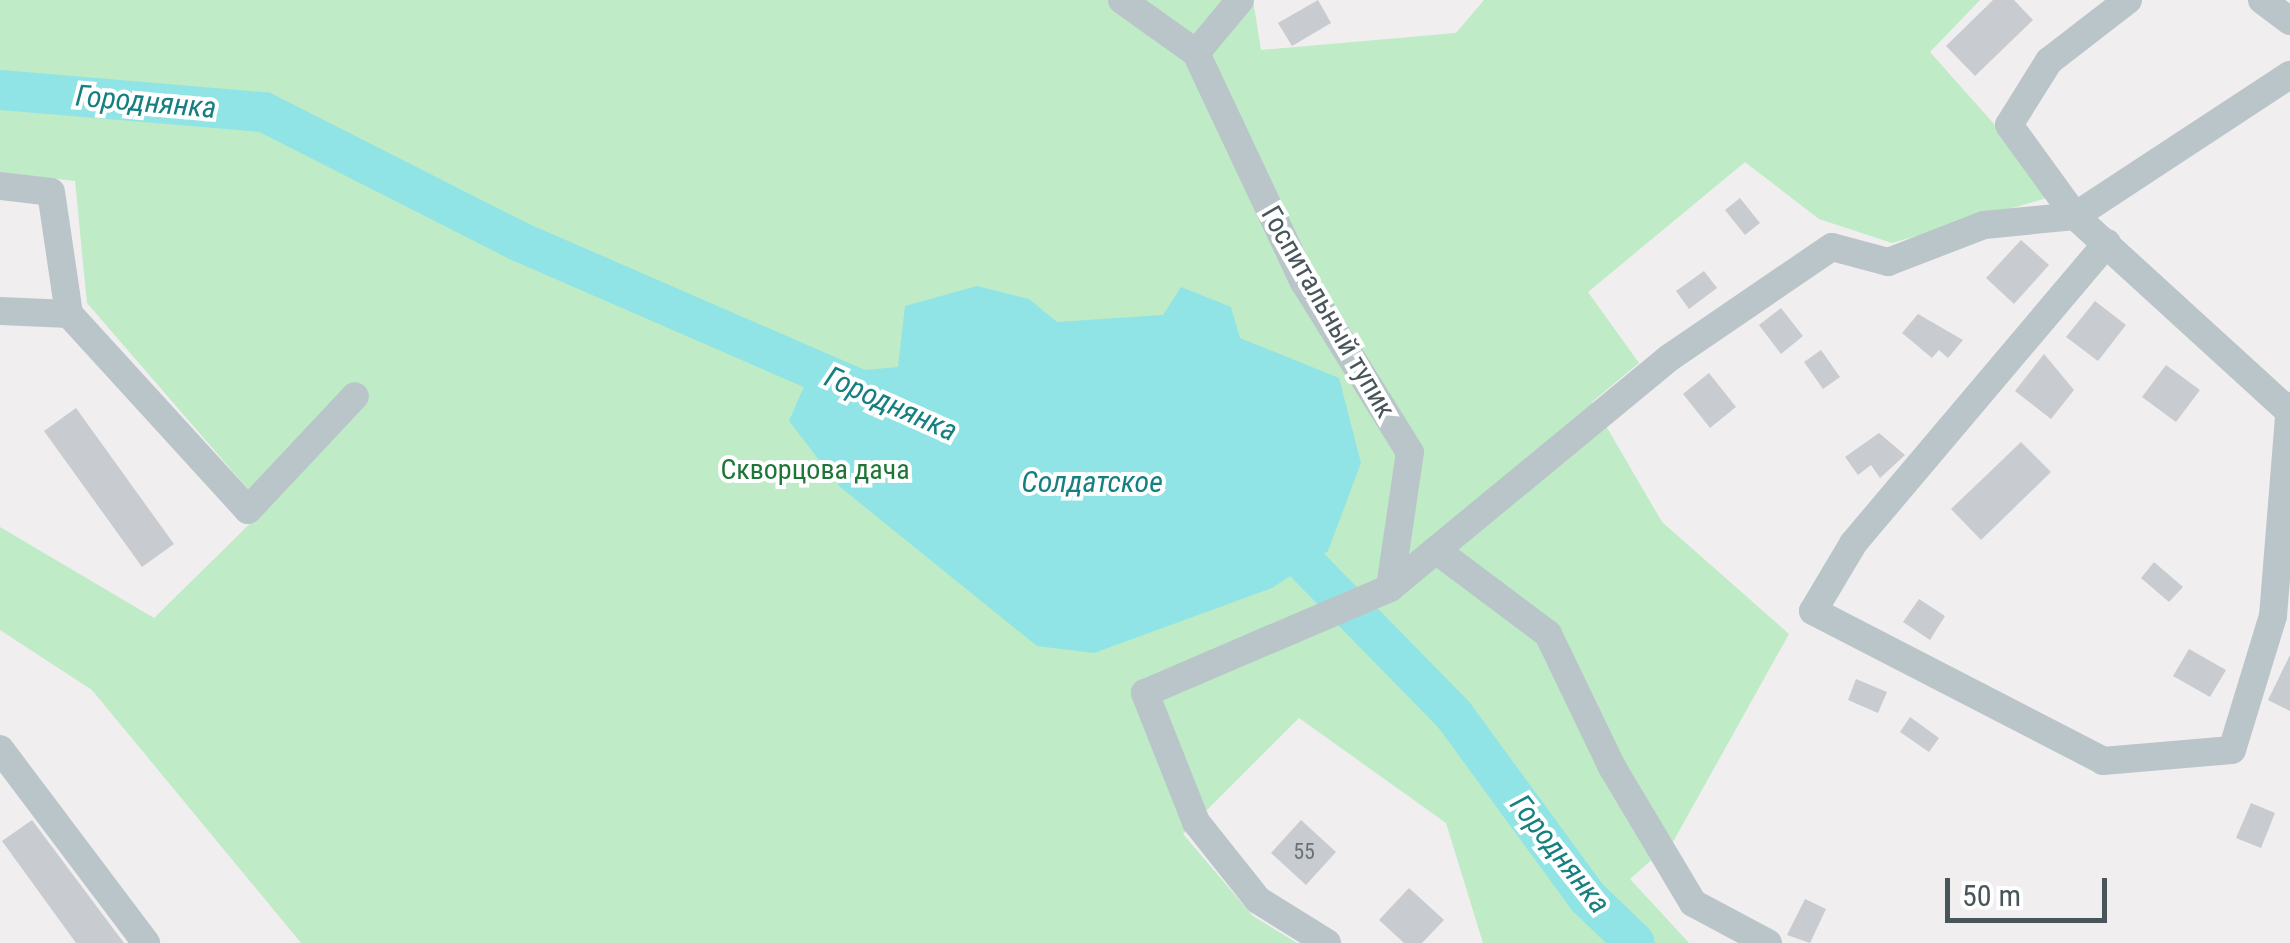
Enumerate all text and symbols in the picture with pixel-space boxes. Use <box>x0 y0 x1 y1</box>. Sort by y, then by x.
water label: Городнянка <box>74 78 218 126</box>
street label: Госпитальный тупик <box>1254 200 1402 424</box>
water label: Городнянка <box>819 359 963 449</box>
park label: Скворцова дача <box>720 453 910 487</box>
water label: Солдатское <box>1021 464 1163 500</box>
water label: Городнянка <box>1502 787 1618 921</box>
house number: 55 <box>1293 839 1315 865</box>
scale bar <box>1950 858 2112 920</box>
text: 50 m <box>1962 878 2021 913</box>

